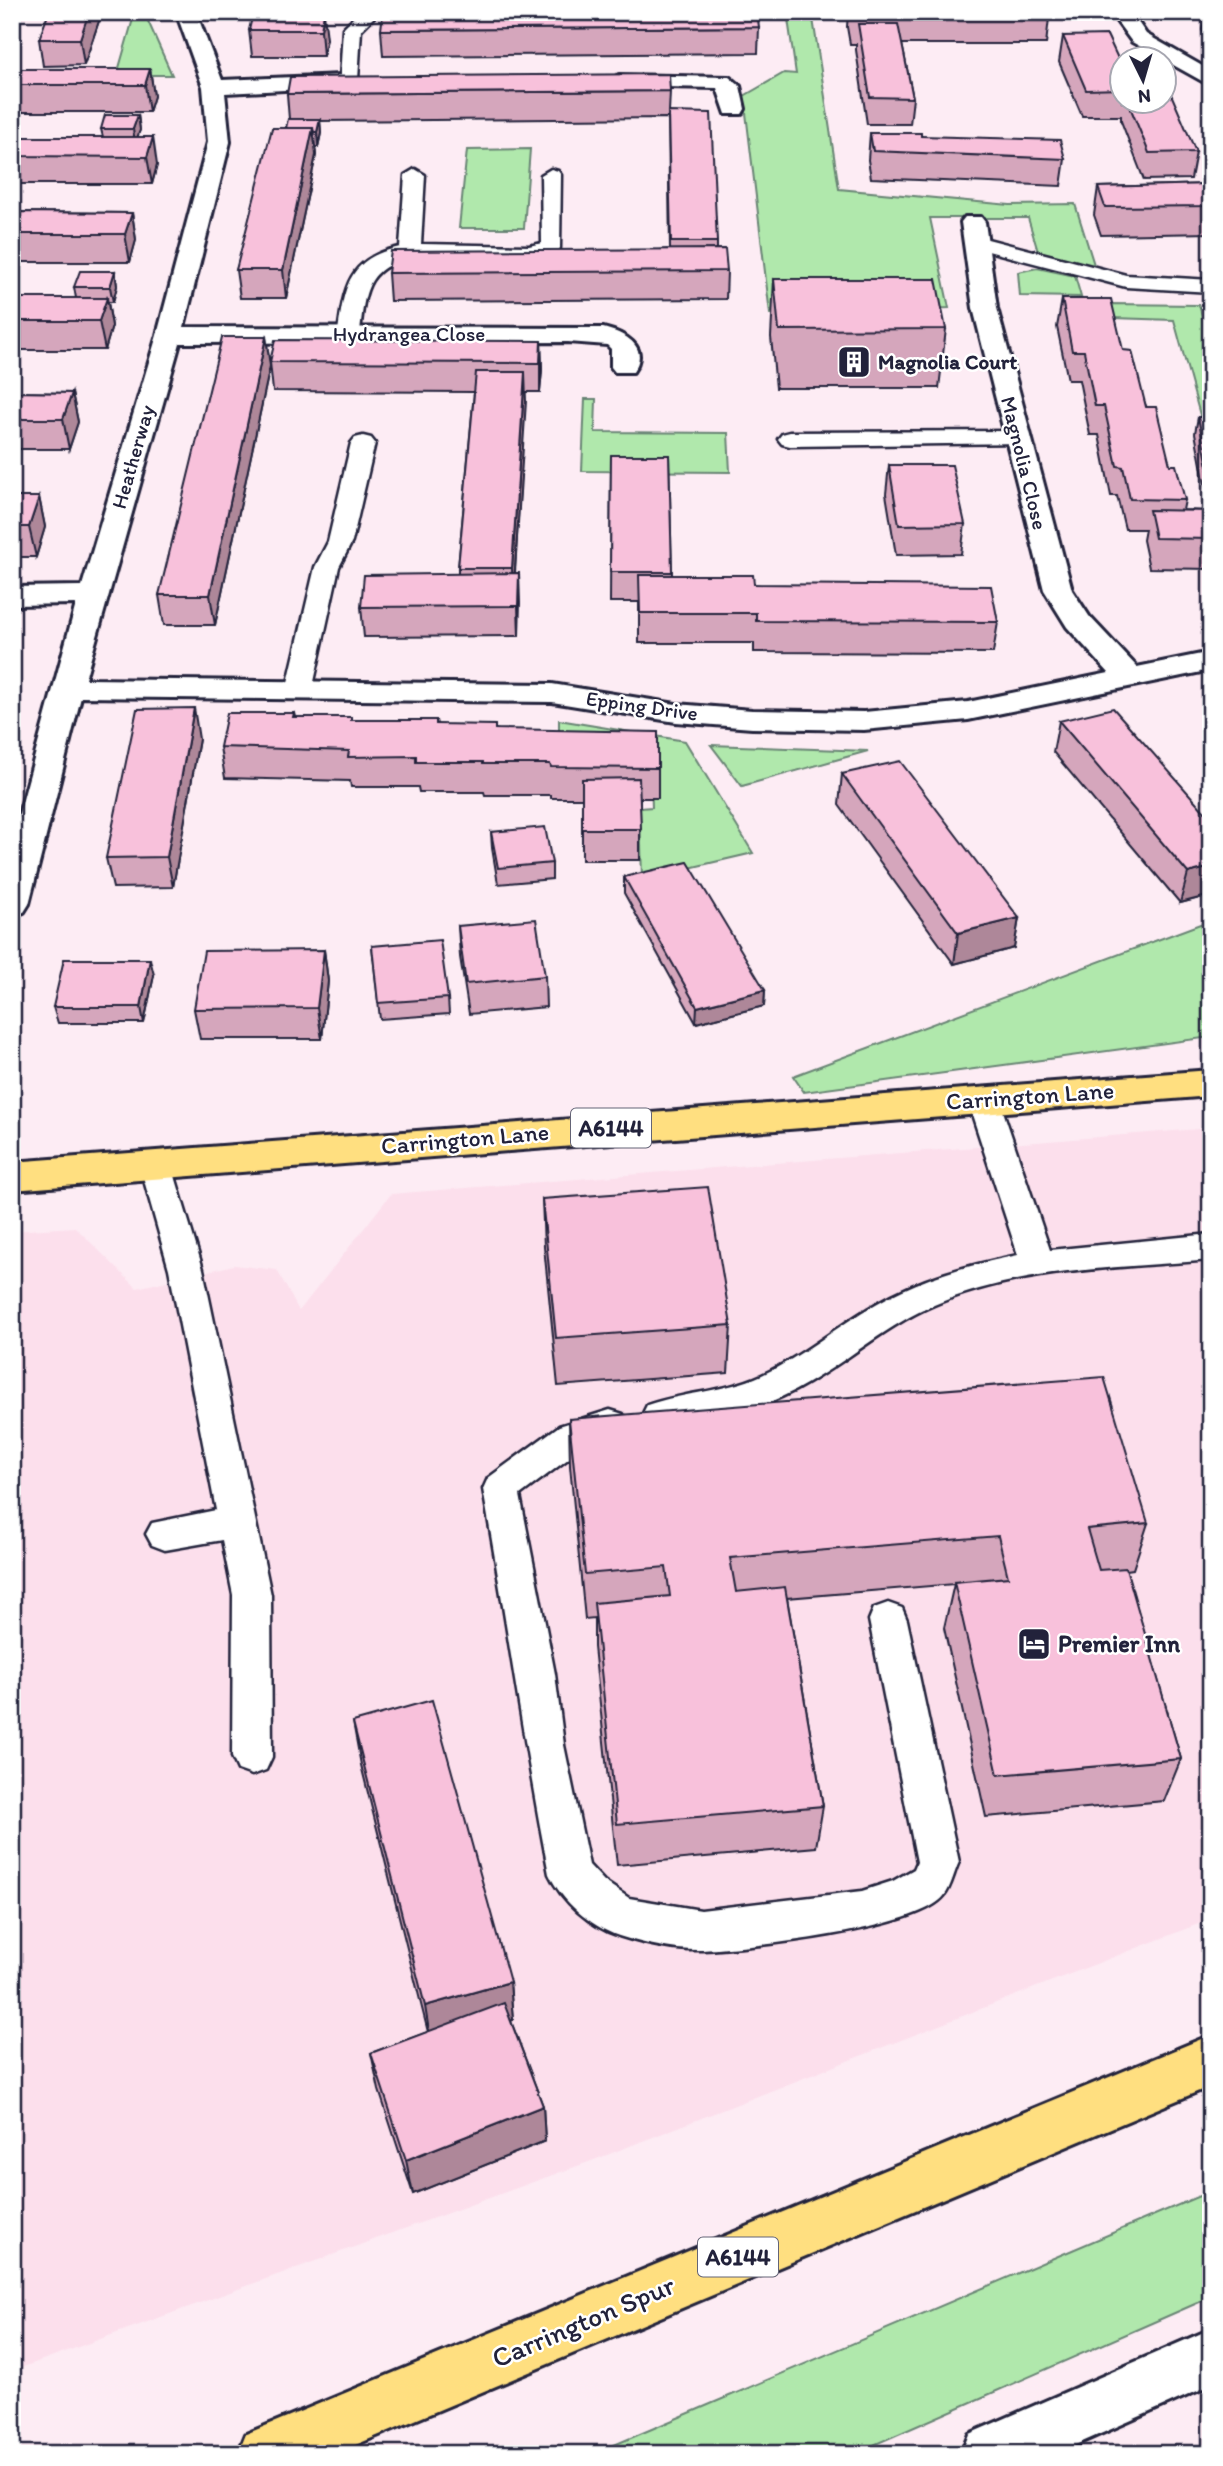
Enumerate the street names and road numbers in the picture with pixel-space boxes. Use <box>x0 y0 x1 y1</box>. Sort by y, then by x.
street label: Hydrangea Close <box>333 321 485 346</box>
street label: Magnolia Close <box>996 394 1053 532</box>
street label: Heatherway <box>106 402 159 512</box>
street label: Epping Drive <box>584 685 700 726</box>
street label: Carrington Lane <box>945 1075 1115 1116</box>
road number: A6144 <box>571 1108 651 1148</box>
street label: Carrington Lane <box>380 1117 550 1160</box>
road number: A6144 <box>698 2238 778 2276</box>
street label: Carrington Spur <box>487 2267 680 2375</box>

